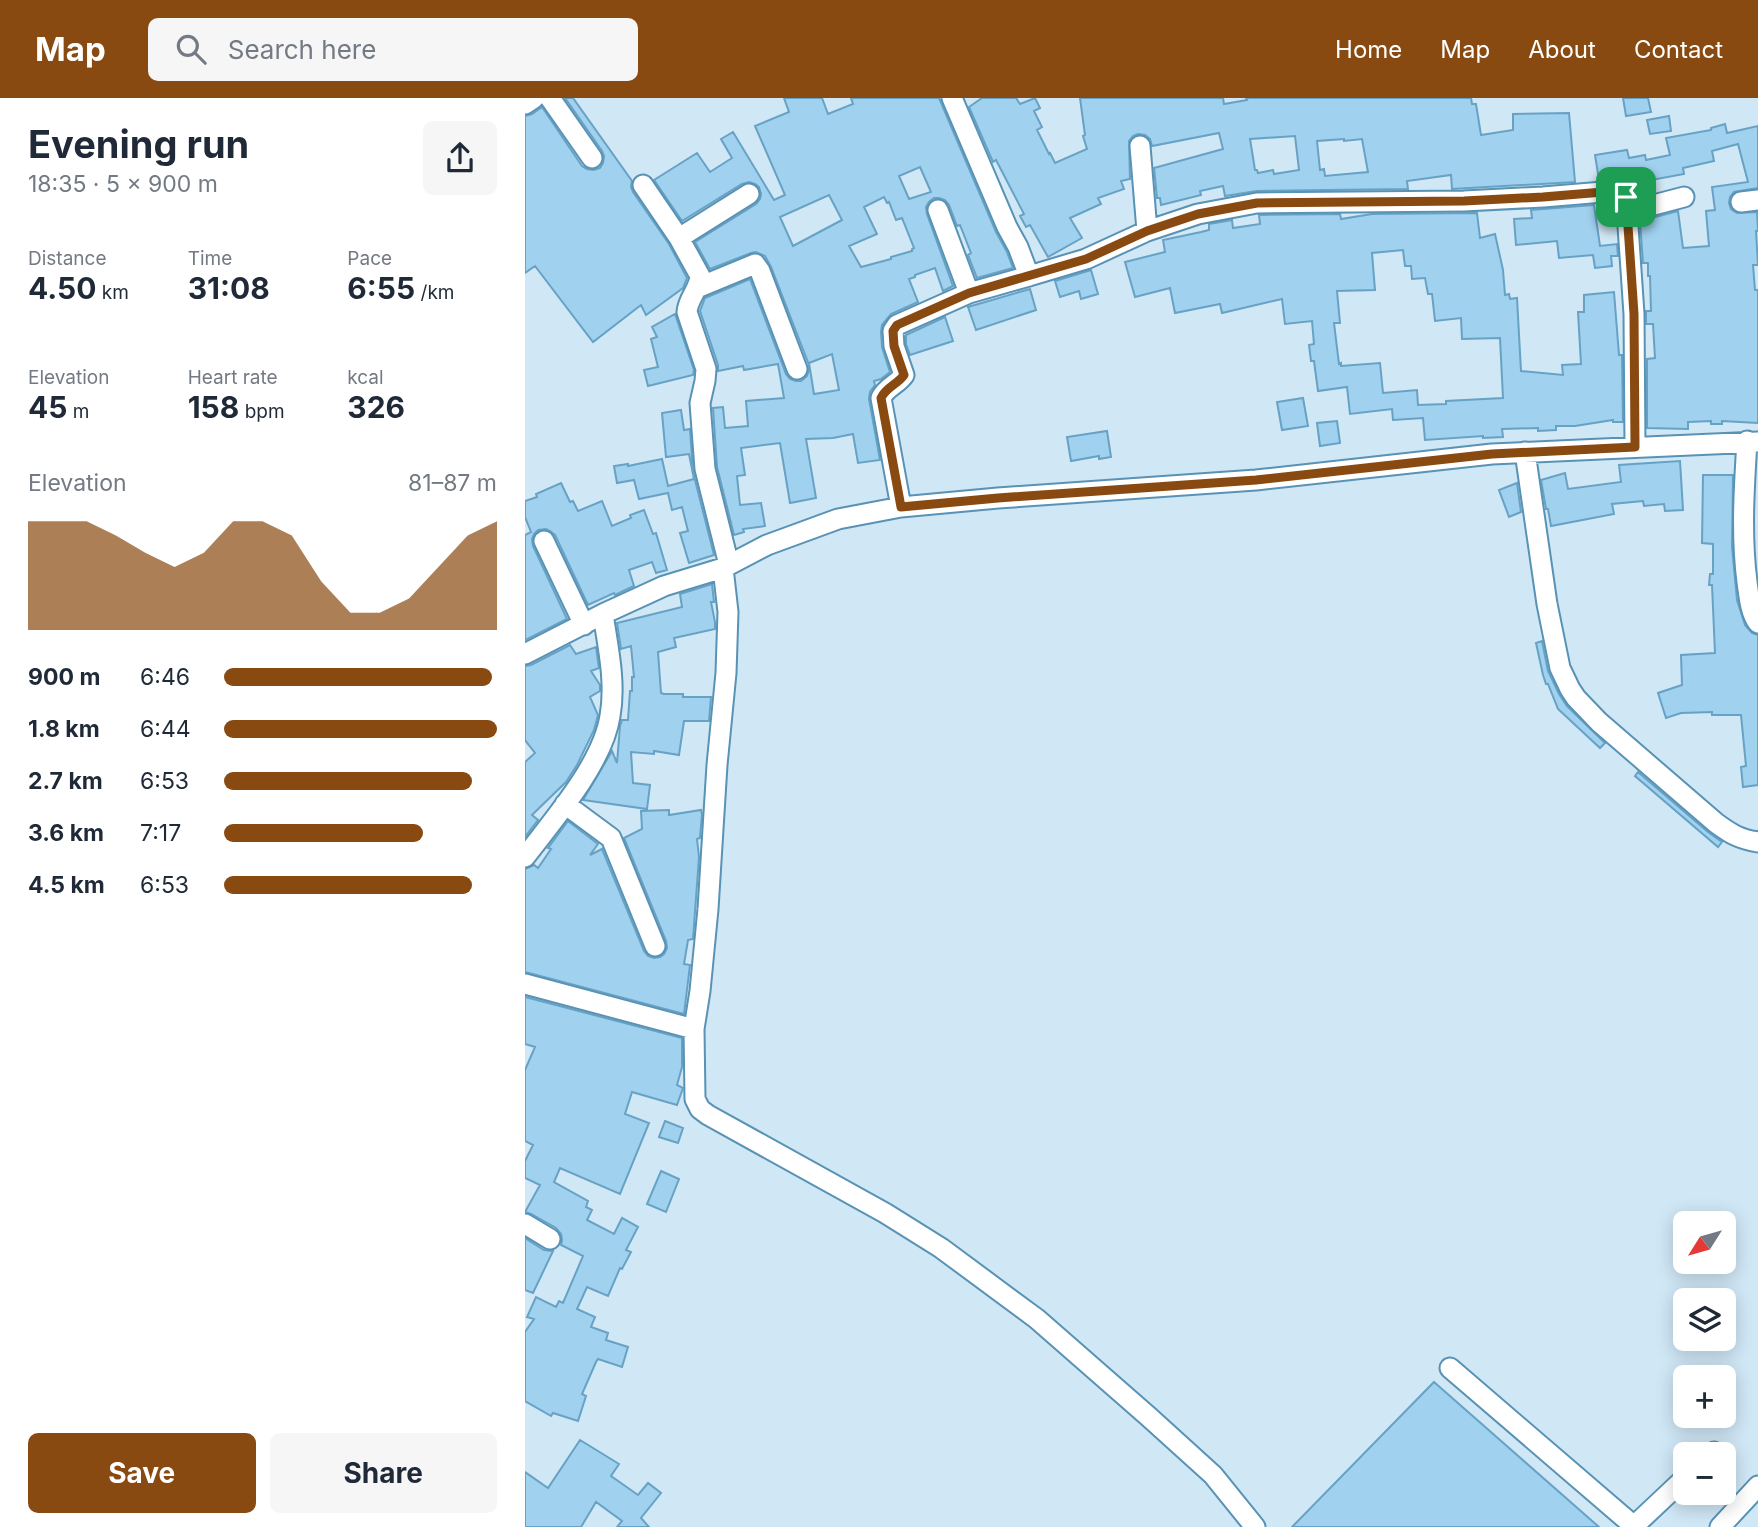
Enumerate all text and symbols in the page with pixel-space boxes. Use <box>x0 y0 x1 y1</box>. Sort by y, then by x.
search box <box>148 18 638 81</box>
text: Map <box>35 29 106 69</box>
icon: search <box>172 30 210 68</box>
text: Search here <box>228 34 376 65</box>
text: Home <box>1335 35 1402 64</box>
text: Map <box>1440 35 1490 64</box>
text: About <box>1528 35 1596 64</box>
text: Contact <box>1634 35 1723 64</box>
text: Evening run <box>28 121 249 167</box>
button: share <box>423 121 497 195</box>
pin <box>1596 167 1656 227</box>
text: 18:35 · 5 × 900 m <box>28 170 218 198</box>
icon: arrive <box>1607 178 1645 216</box>
text: Distance <box>28 247 106 270</box>
text: Time <box>188 247 232 270</box>
text: Pace <box>347 247 392 270</box>
text: 4.50 <box>28 270 97 306</box>
text: 31:08 <box>188 270 270 306</box>
text: 6:55 <box>347 270 415 306</box>
text: km <box>97 281 129 304</box>
text: /km <box>415 281 454 304</box>
text: Elevation <box>28 366 109 389</box>
text: Heart rate <box>188 366 278 389</box>
text: kcal <box>347 366 384 389</box>
text: 45 <box>28 389 67 425</box>
text: 158 <box>188 389 239 425</box>
text: 326 <box>347 389 405 425</box>
text: m <box>67 400 89 423</box>
text: bpm <box>239 400 285 423</box>
text: Elevation <box>28 469 127 497</box>
text: 81–87 m <box>408 469 497 497</box>
text: 900 m <box>28 663 100 691</box>
text: 6:46 <box>140 663 190 691</box>
text: 1.8 km <box>28 715 100 743</box>
text: 6:44 <box>140 715 191 743</box>
text: 2.7 km <box>28 767 103 795</box>
text: 6:53 <box>140 767 189 795</box>
text: 3.6 km <box>28 819 104 847</box>
text: 7:17 <box>140 819 181 847</box>
text: 4.5 km <box>28 871 105 899</box>
text: 6:53 <box>140 871 189 899</box>
north arrow <box>1673 1211 1736 1274</box>
map controls <box>1673 1211 1736 1505</box>
button: layers <box>1673 1288 1736 1351</box>
button: + <box>1673 1365 1736 1428</box>
button: Save <box>28 1433 256 1513</box>
button: Share <box>270 1433 497 1513</box>
button: − <box>1673 1442 1736 1505</box>

